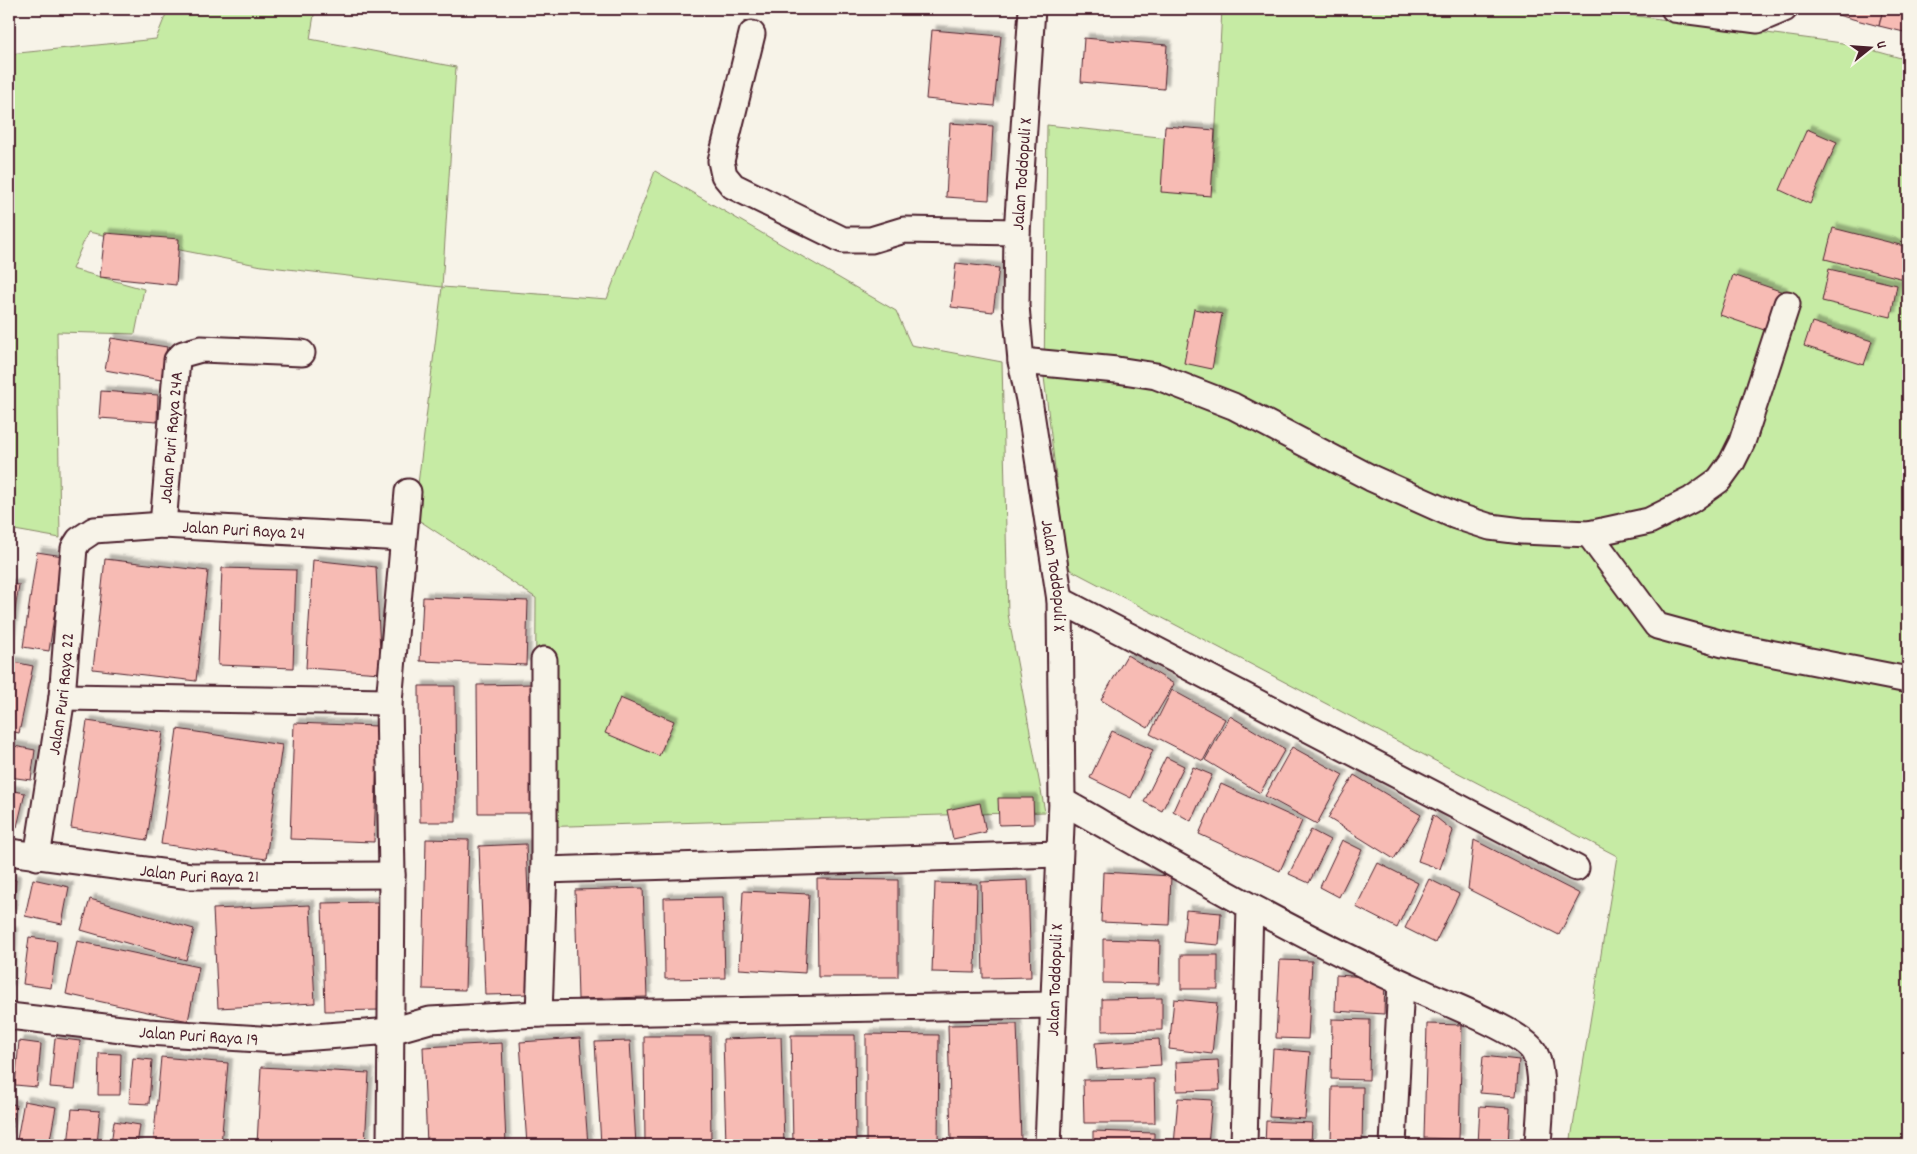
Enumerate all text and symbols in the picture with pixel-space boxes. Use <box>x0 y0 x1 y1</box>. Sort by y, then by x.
north arrow <box>1844 22 1894 72</box>
text: U <box>1870 39 1891 51</box>
street label: Jalan Toddopuli X <box>1007 117 1040 231</box>
street label: Jalan Puri Raya 24A <box>155 370 191 505</box>
street label: Jalan Puri Raya 24 <box>182 516 306 548</box>
street label: Jalan Toddopuli X <box>1033 518 1070 632</box>
street label: Jalan Puri Raya 22 <box>43 632 82 757</box>
street label: Jalan Puri Raya 21 <box>138 859 259 891</box>
street label: Jalan Toddopuli X <box>1042 923 1071 1037</box>
street label: Jalan Puri Raya 19 <box>138 1021 259 1054</box>

